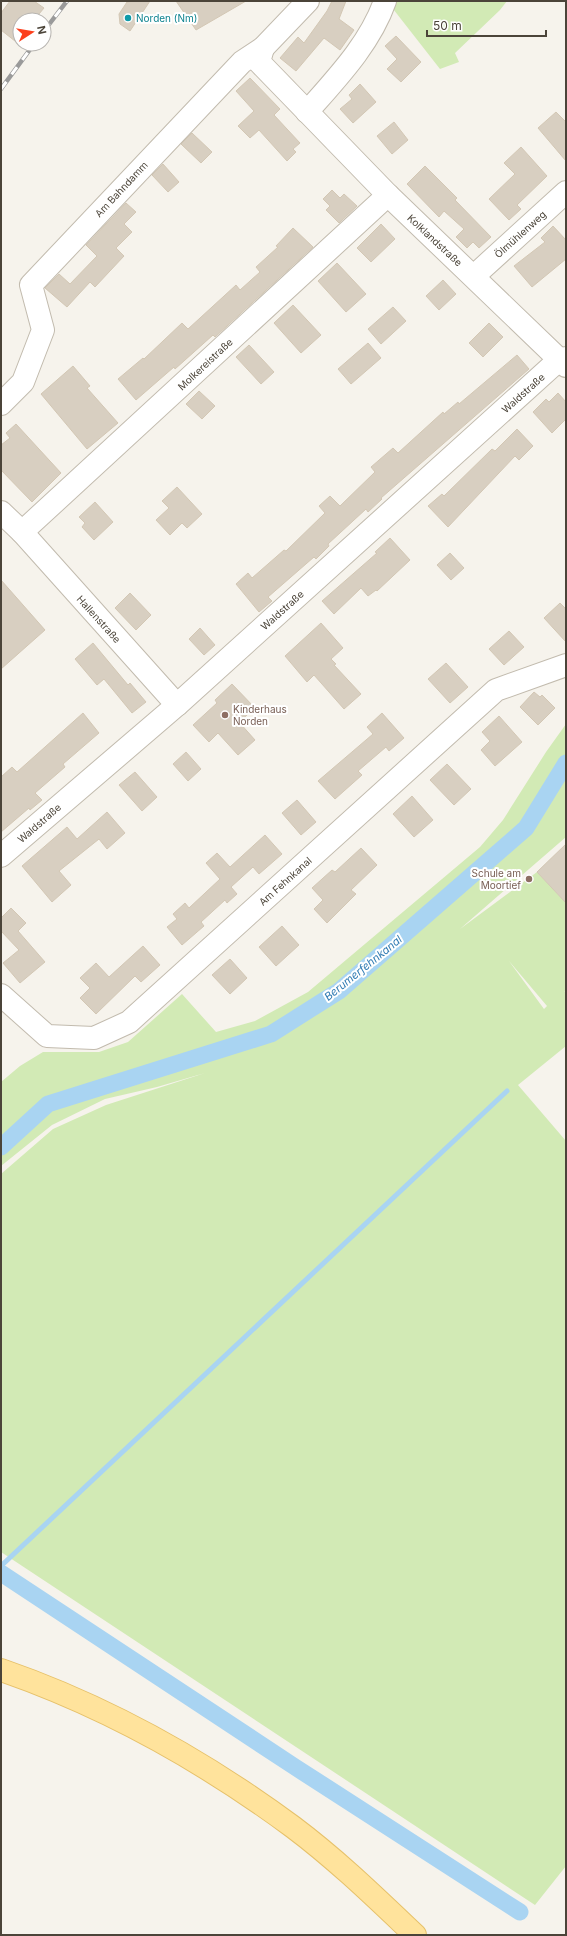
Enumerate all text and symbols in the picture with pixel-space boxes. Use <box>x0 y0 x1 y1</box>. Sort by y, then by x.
north arrow <box>12 12 52 52</box>
place label: Norden (Nm) <box>136 12 197 24</box>
scale bar <box>427 12 546 38</box>
marker: Norden (Nm) <box>123 13 133 23</box>
text: 50 m <box>433 18 462 33</box>
text: N <box>34 24 50 35</box>
street label: Am Bahndamm <box>92 159 150 219</box>
street label: Ölmühlenweg <box>492 208 548 260</box>
street label: Kolklandstraße <box>405 212 465 268</box>
street label: Molkereistraße <box>175 336 235 392</box>
street label: Waldstraße <box>499 371 547 415</box>
street label: Waldstraße <box>258 588 306 632</box>
street label: Hallenstraße <box>75 593 123 645</box>
place label: Kinderhaus Norden <box>233 703 287 727</box>
marker: Kinderhaus Norden <box>220 710 230 720</box>
street label: Waldstraße <box>15 801 63 845</box>
street label: Am Fehnkanal <box>256 854 314 908</box>
place label: Schule am Moortief <box>472 867 521 891</box>
marker: Schule am Moortief <box>524 874 534 884</box>
water label: Berumerfehnkanal <box>321 932 405 1004</box>

